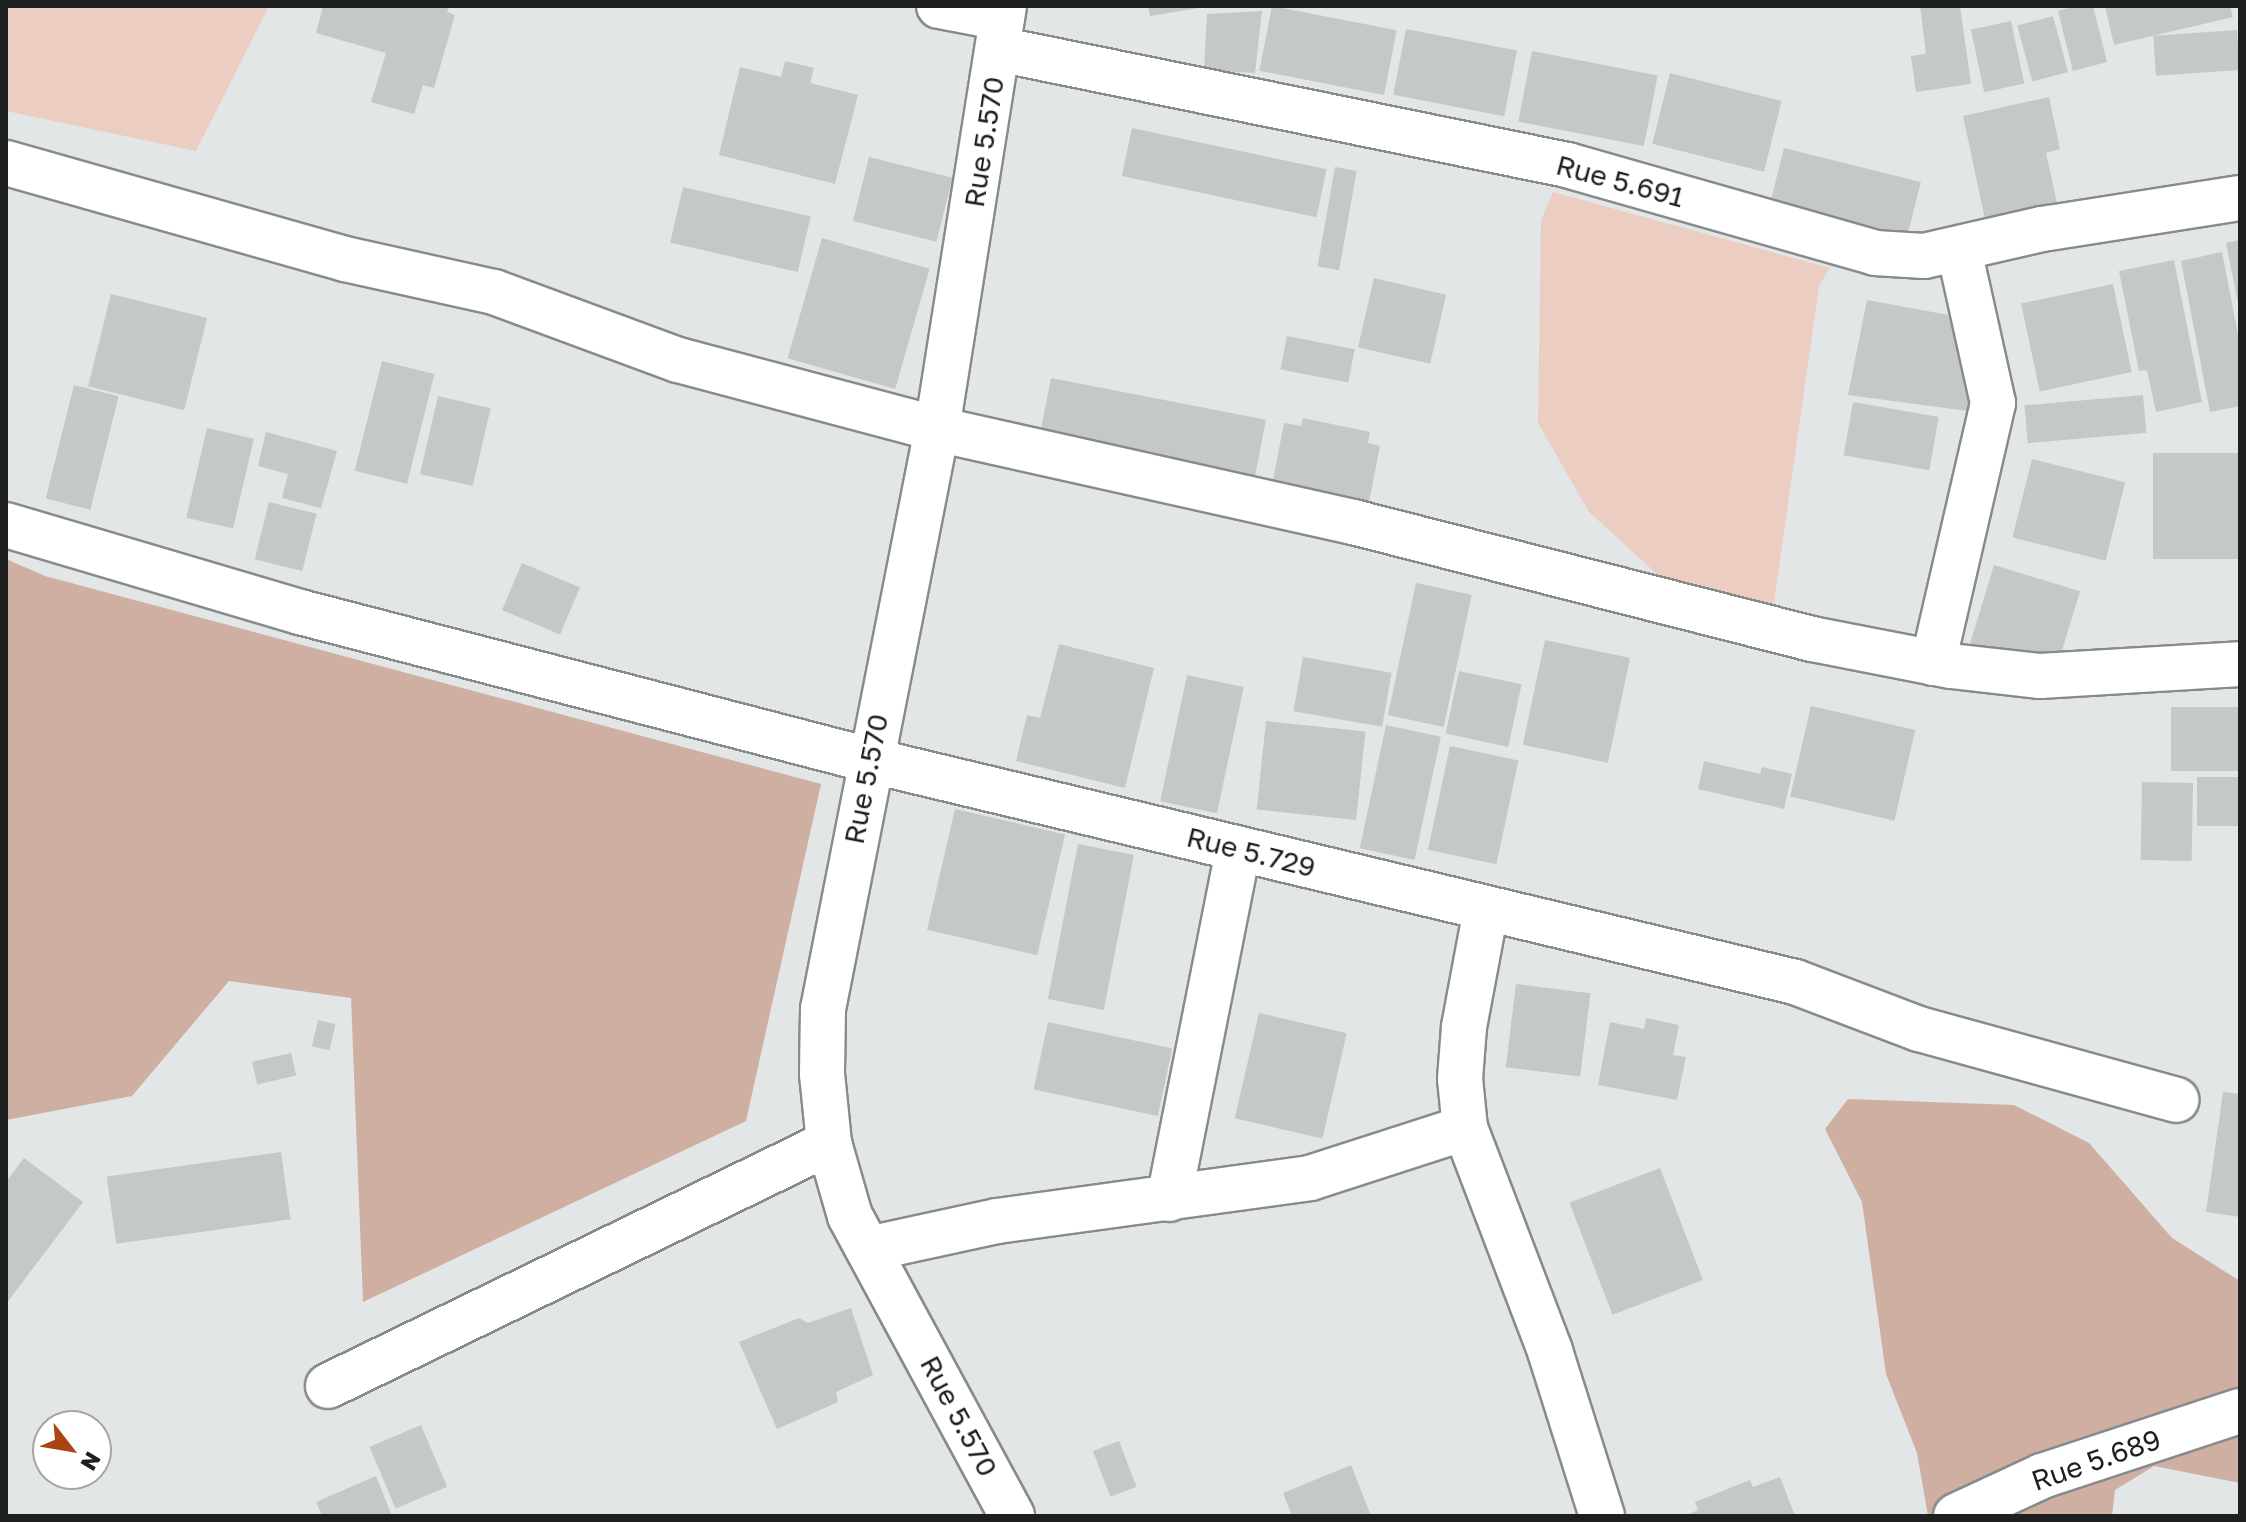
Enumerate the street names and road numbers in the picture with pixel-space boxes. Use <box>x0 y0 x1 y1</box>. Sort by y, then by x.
street label: Rue 5.570 <box>957 74 1011 210</box>
street label: Rue 5.691 <box>1552 148 1688 214</box>
street label: Rue 5.570 <box>837 711 895 847</box>
street label: Rue 5.729 <box>1183 820 1319 884</box>
street label: Rue 5.570 <box>913 1350 1005 1482</box>
street label: Rue 5.689 <box>2027 1422 2165 1498</box>

